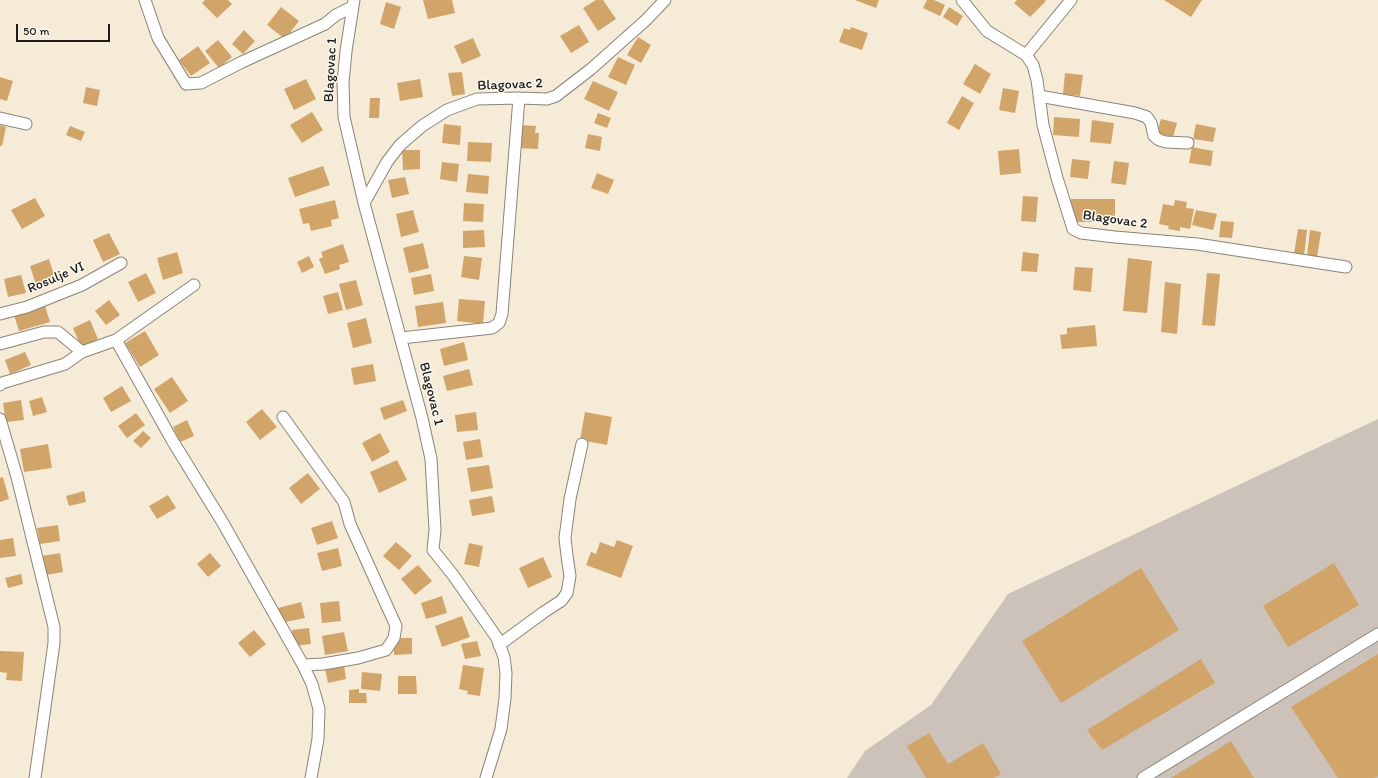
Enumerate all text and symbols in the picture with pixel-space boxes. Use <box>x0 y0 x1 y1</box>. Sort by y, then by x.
scale bar <box>18 16 112 42</box>
text: 50 m <box>23 24 49 38</box>
street label: Blagovac 1 <box>321 37 341 103</box>
street label: Blagovac 2 <box>477 75 543 95</box>
street label: Blagovac 2 <box>1081 207 1149 233</box>
street label: Rosulje VI <box>25 259 87 297</box>
street label: Blagovac 1 <box>415 361 447 427</box>

